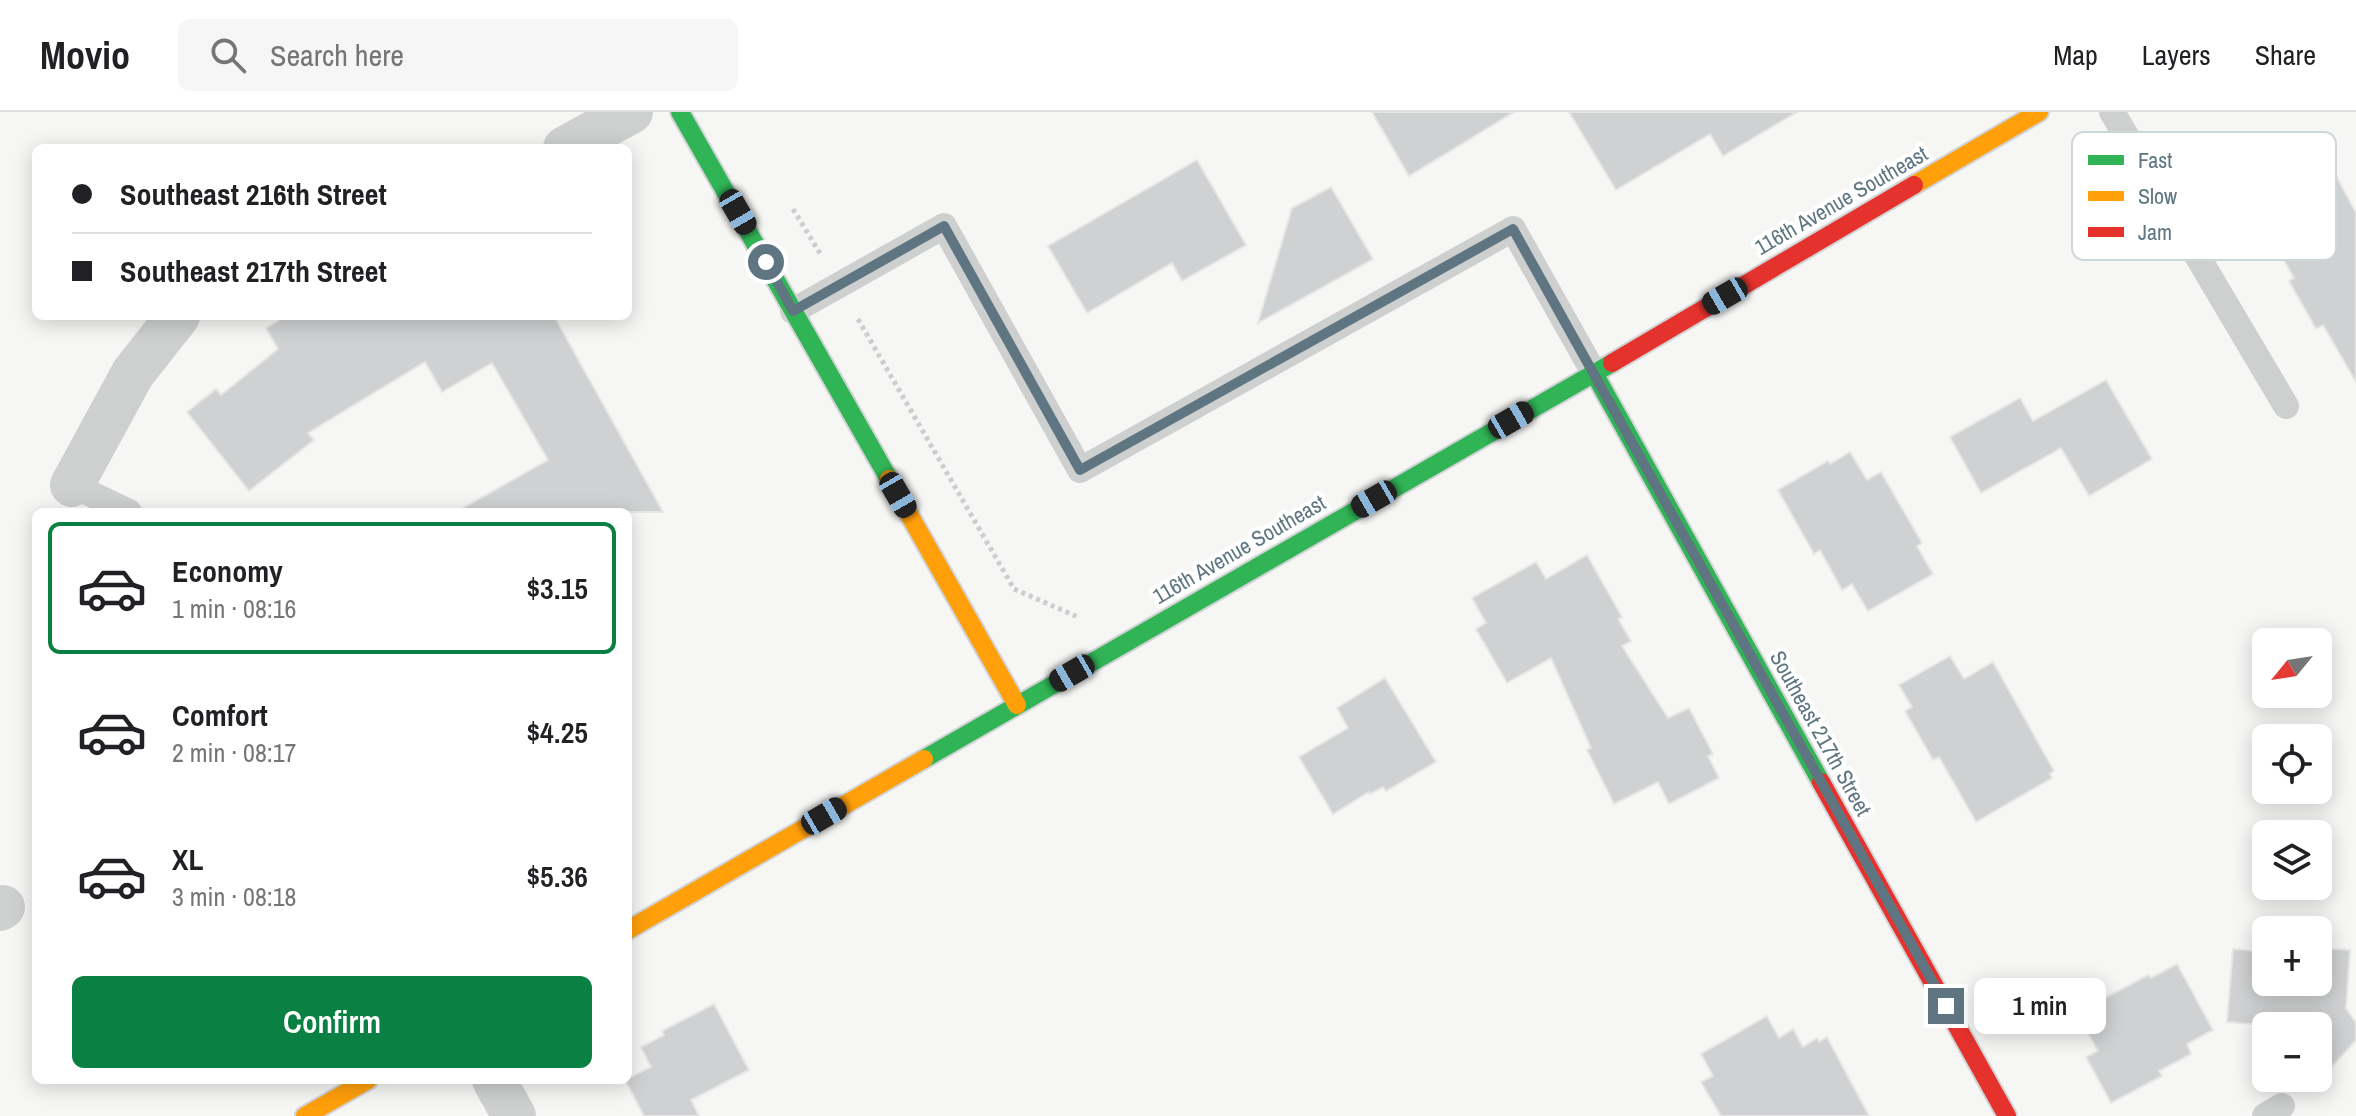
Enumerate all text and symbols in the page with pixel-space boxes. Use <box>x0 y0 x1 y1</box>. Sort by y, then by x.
search box <box>178 19 738 91</box>
text: Movio <box>40 30 130 81</box>
icon: search <box>206 33 250 77</box>
text: Search here <box>270 35 404 75</box>
text: Map <box>2053 36 2098 74</box>
text: Layers <box>2142 36 2211 74</box>
text: Share <box>2255 36 2316 74</box>
legend <box>2072 132 2336 260</box>
street label: 116th Avenue Southeast <box>1749 138 1933 262</box>
text: Fast <box>2138 145 2172 175</box>
text: Southeast 216th Street <box>120 174 387 214</box>
text: Slow <box>2138 181 2177 211</box>
car <box>716 185 760 239</box>
text: Jam <box>2138 217 2172 247</box>
route start <box>748 244 784 280</box>
text: Southeast 217th Street <box>120 251 387 291</box>
car <box>1698 274 1752 318</box>
car <box>1484 398 1538 442</box>
car <box>876 468 920 522</box>
car <box>1347 477 1401 521</box>
street label: 116th Avenue Southeast <box>1147 487 1331 611</box>
text: Economy <box>172 551 283 591</box>
icon: car <box>76 552 148 624</box>
text: $3.15 <box>526 568 588 608</box>
text: 1 min · 08:16 <box>172 591 296 626</box>
north arrow <box>2252 628 2332 708</box>
map controls <box>2252 628 2332 1092</box>
street label: Southeast 217th Street <box>1763 645 1879 821</box>
car <box>1045 651 1099 695</box>
text: Comfort <box>172 695 268 735</box>
icon: car <box>76 696 148 768</box>
text: $4.25 <box>526 712 588 752</box>
button: locate <box>2252 724 2332 804</box>
text: 2 min · 08:17 <box>172 735 296 770</box>
car <box>797 794 851 838</box>
button: layers <box>2252 820 2332 900</box>
text: XL <box>172 839 203 879</box>
icon: car <box>76 840 148 912</box>
text: $5.36 <box>526 856 588 896</box>
text: 3 min · 08:18 <box>172 879 296 914</box>
button: + <box>2252 916 2332 996</box>
button: Confirm <box>72 976 592 1068</box>
callout: 1 min <box>1974 978 2106 1034</box>
route end <box>1928 988 1964 1024</box>
text: 1 min <box>2013 988 2067 1023</box>
button: − <box>2252 1012 2332 1092</box>

